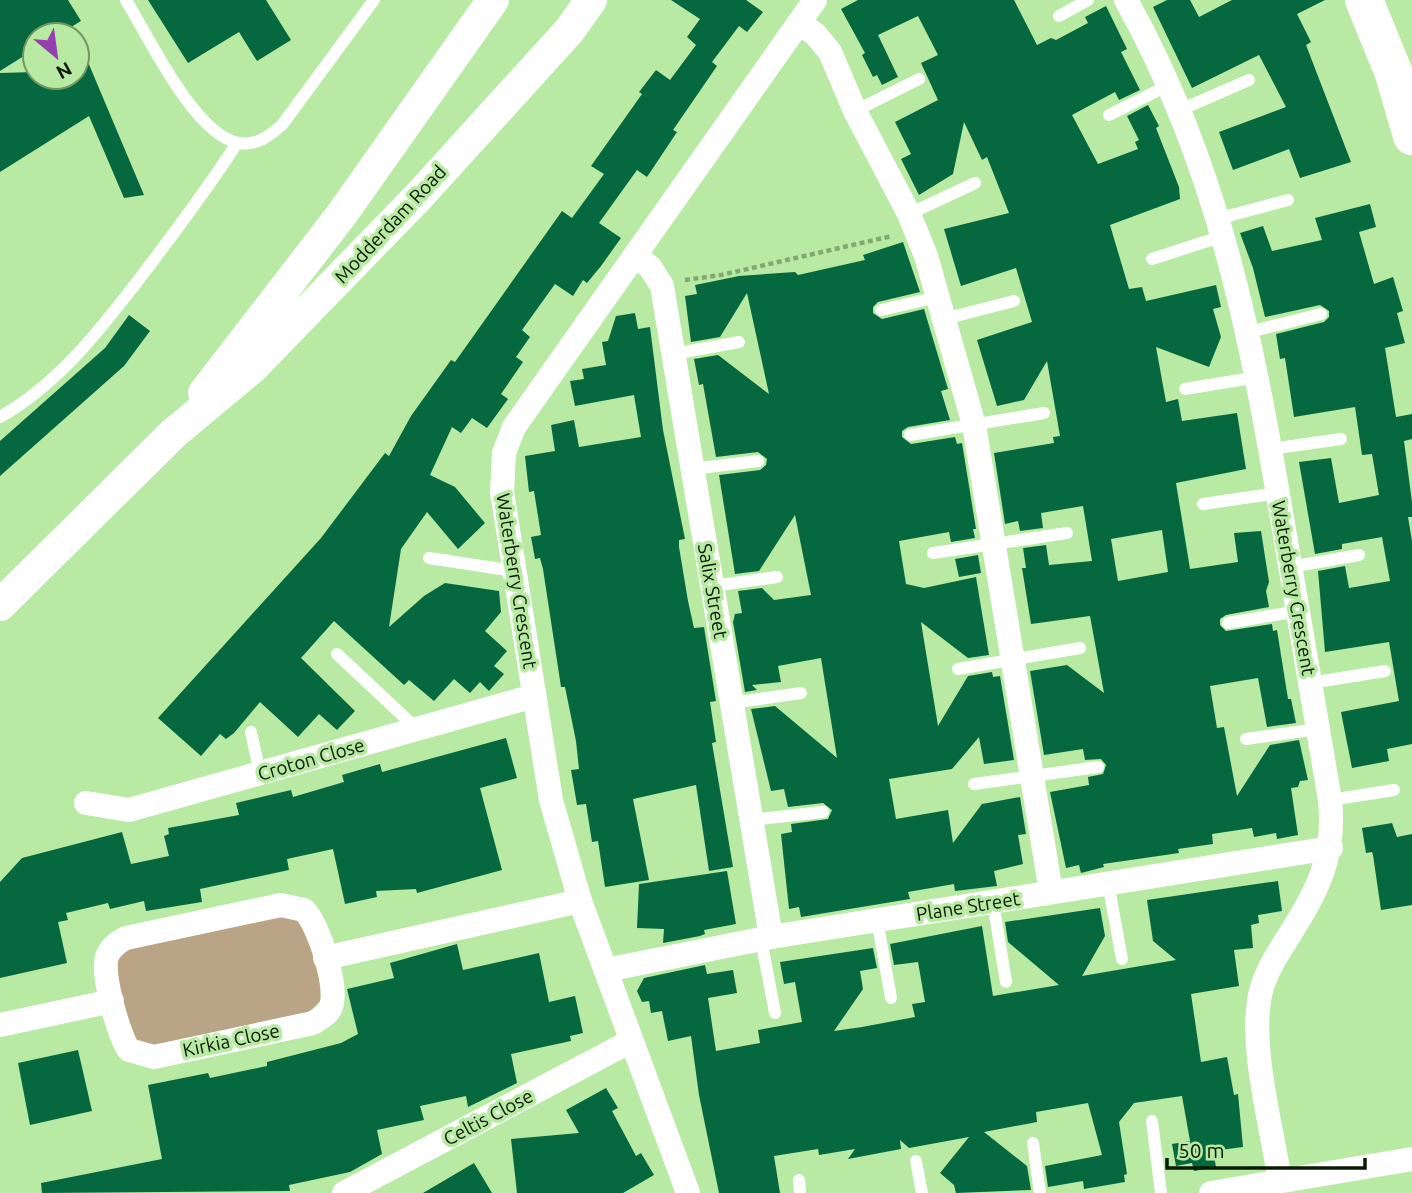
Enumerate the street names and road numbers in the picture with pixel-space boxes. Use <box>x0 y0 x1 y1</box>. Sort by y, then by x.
street label: Modderdam Road <box>330 161 450 287</box>
street label: Waterberry Crescent <box>492 492 542 671</box>
street label: Waterberry Crescent <box>1268 499 1320 678</box>
street label: Salix Street <box>694 542 732 641</box>
street label: Croton Close <box>255 733 367 785</box>
street label: Plane Street <box>914 887 1022 925</box>
street label: Kirkia Close <box>181 1019 281 1061</box>
street label: Celtis Close <box>439 1084 537 1150</box>

